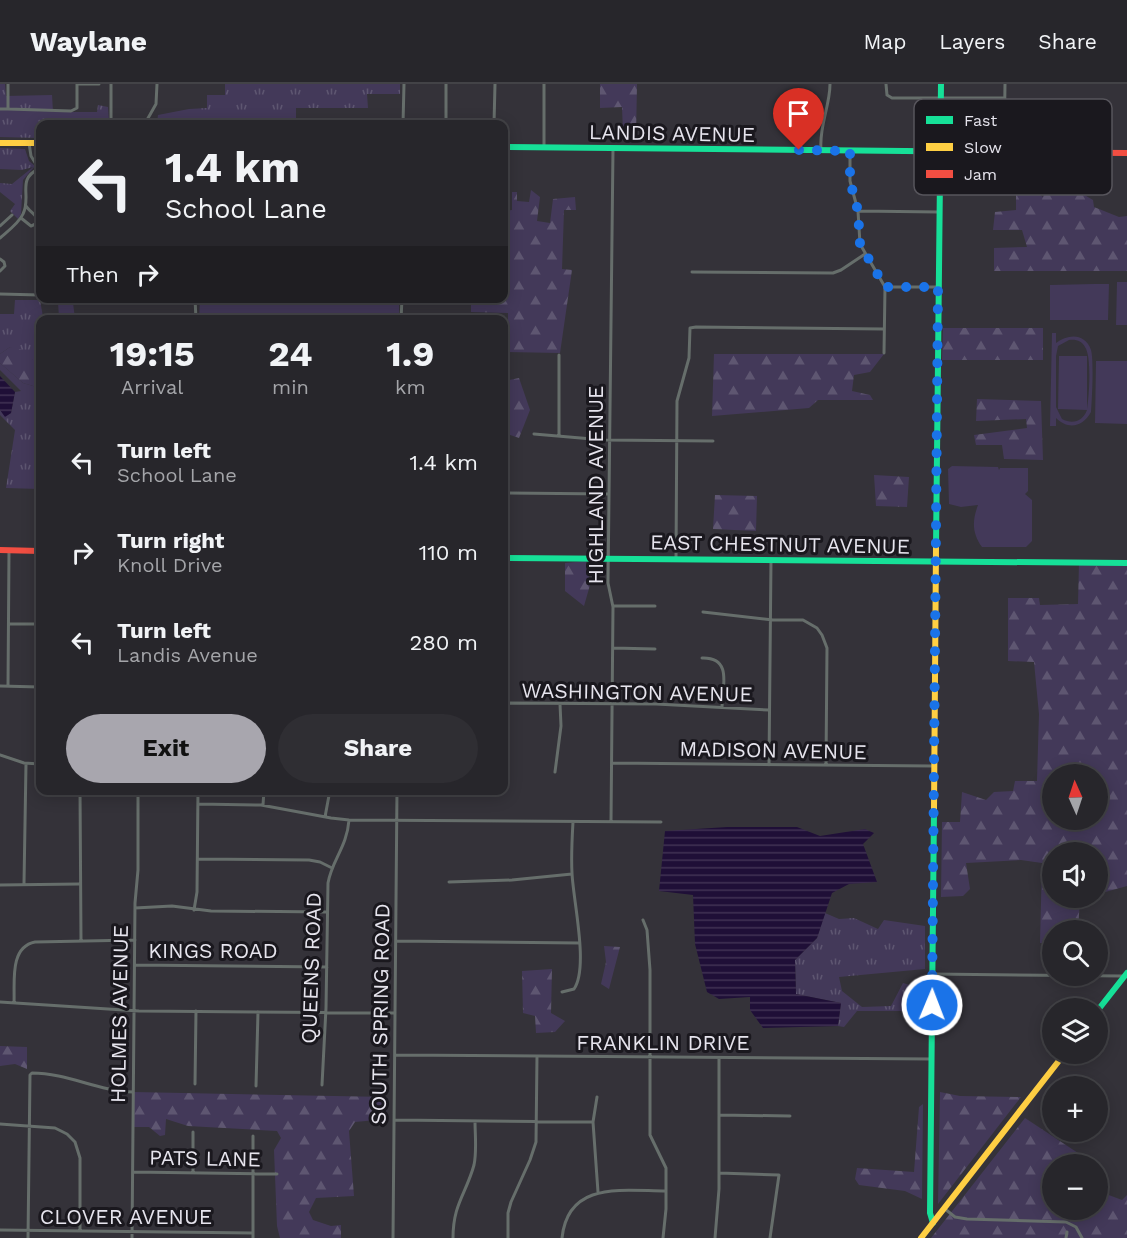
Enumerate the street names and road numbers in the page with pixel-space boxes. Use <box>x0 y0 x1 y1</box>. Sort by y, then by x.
street label: LANDIS AVENUE <box>589 119 755 147</box>
street label: HIGHLAND AVENUE <box>583 386 608 584</box>
street label: EAST CHESTNUT AVENUE <box>650 529 910 559</box>
street label: WASHINGTON AVENUE <box>521 677 753 707</box>
street label: MADISON AVENUE <box>679 736 867 764</box>
street label: QUEENS ROAD <box>296 892 326 1044</box>
street label: SOUTH SPRING ROAD <box>366 903 394 1125</box>
street label: HOLMES AVENUE <box>105 925 133 1103</box>
street label: KINGS ROAD <box>148 938 278 963</box>
street label: FRANKLIN DRIVE <box>576 1030 750 1055</box>
street label: PATS LANE <box>149 1145 261 1171</box>
street label: CLOVER AVENUE <box>40 1204 212 1229</box>

